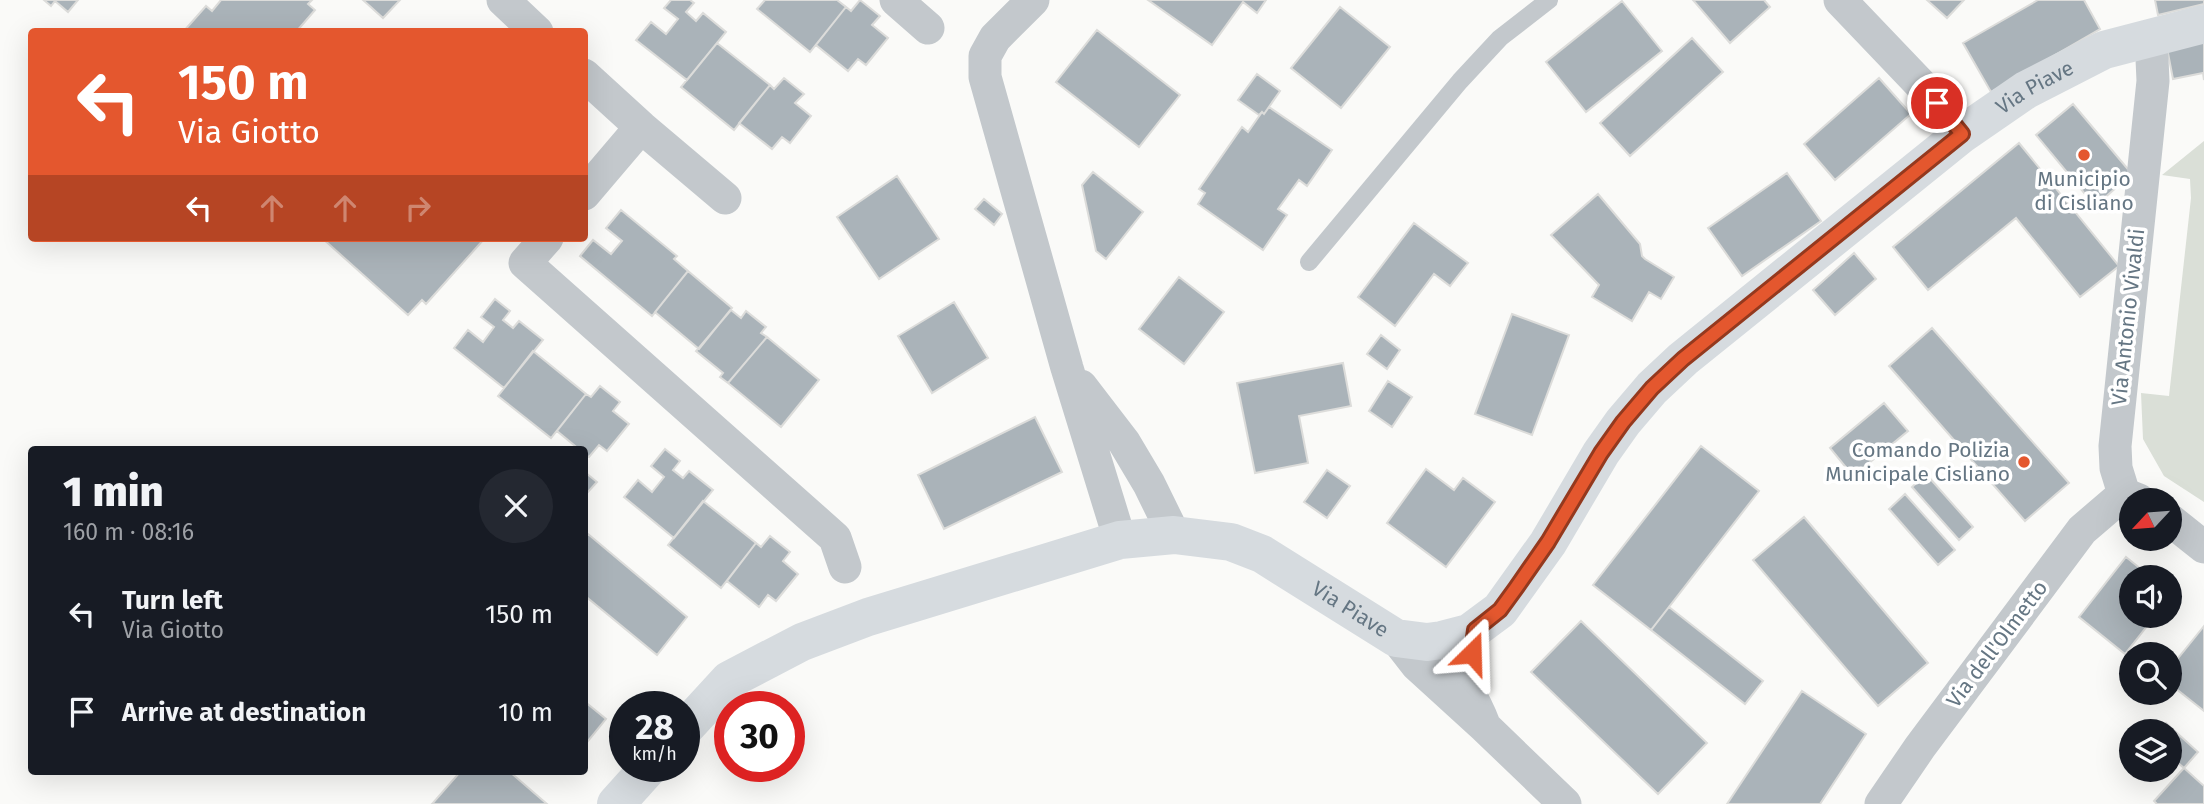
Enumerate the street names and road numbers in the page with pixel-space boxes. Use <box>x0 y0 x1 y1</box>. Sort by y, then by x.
street label: Via Piave <box>1991 55 2078 120</box>
street label: Via Antonio Vivaldi <box>2106 227 2150 407</box>
street label: Via dell'Olmetto <box>1941 575 2053 713</box>
street label: Via Piave <box>1307 576 1393 643</box>

